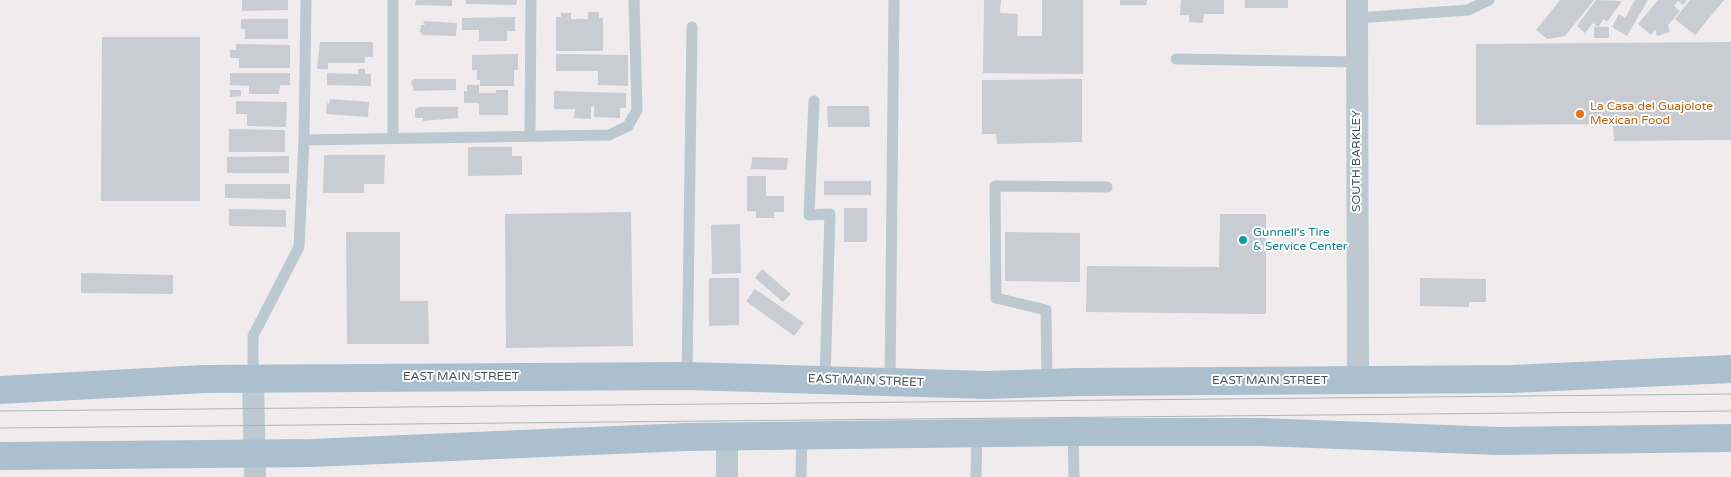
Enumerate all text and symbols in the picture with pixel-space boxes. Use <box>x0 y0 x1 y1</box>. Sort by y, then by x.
place label: La Casa del Guajolote Mexican Food <box>1590 100 1713 128</box>
marker: La Casa del Guajolote Mexican Food <box>1574 108 1586 120</box>
street label: SOUTH BARKLEY <box>1350 110 1364 212</box>
place label: Gunnell's Tire & Service Center <box>1253 226 1347 254</box>
marker: Gunnell's Tire & Service Center <box>1237 234 1249 246</box>
street label: EAST MAIN STREET <box>403 370 519 384</box>
street label: EAST MAIN STREET <box>808 372 924 390</box>
street label: EAST MAIN STREET <box>1212 374 1328 388</box>

